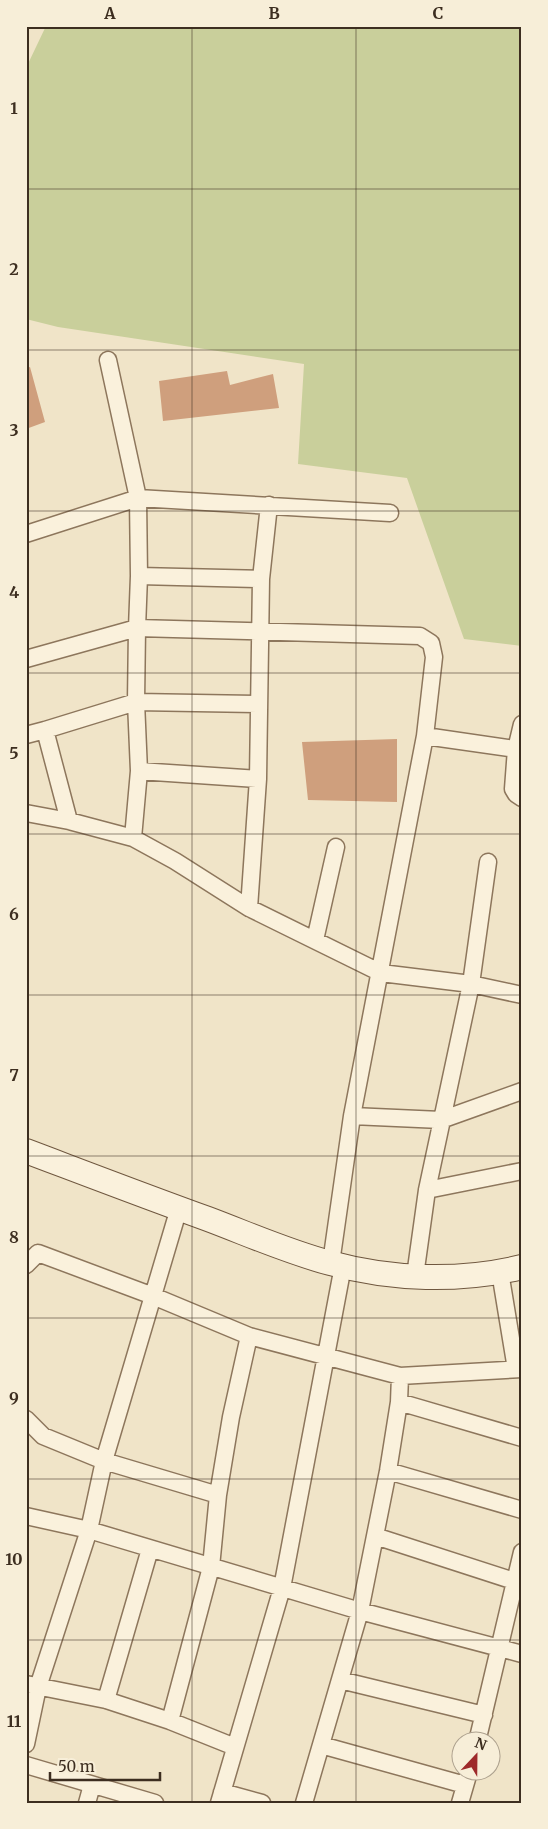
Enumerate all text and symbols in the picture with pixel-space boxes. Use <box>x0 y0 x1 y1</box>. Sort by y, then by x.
text: A <box>103 3 116 23</box>
text: B <box>268 3 280 23</box>
text: C <box>433 3 443 23</box>
text: 1 <box>10 98 18 118</box>
text: 2 <box>9 259 19 279</box>
text: 3 <box>9 420 19 440</box>
text: 4 <box>9 582 19 602</box>
text: 5 <box>9 743 19 763</box>
text: 6 <box>9 904 19 924</box>
text: 7 <box>9 1065 19 1085</box>
text: 8 <box>9 1227 19 1247</box>
text: 9 <box>9 1388 19 1408</box>
text: 10 <box>5 1549 23 1569</box>
text: 11 <box>7 1711 22 1731</box>
north arrow <box>450 1732 500 1782</box>
text: N <box>472 1734 489 1754</box>
scale bar <box>50 1749 160 1781</box>
text: 50 m <box>58 1757 95 1776</box>

